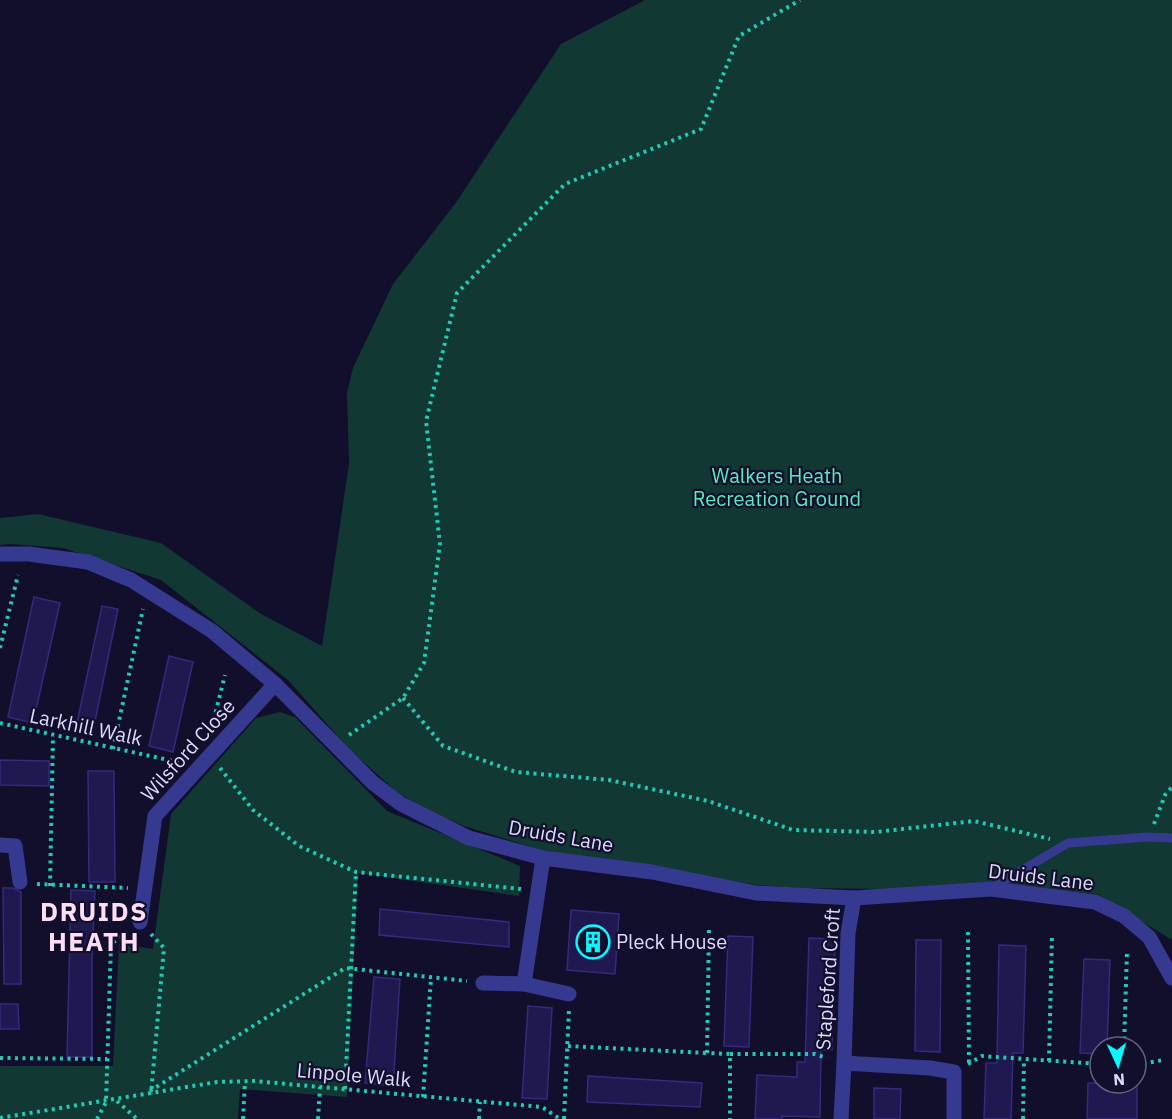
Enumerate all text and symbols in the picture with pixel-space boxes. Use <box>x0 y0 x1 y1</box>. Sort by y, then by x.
park label: Walkers Heath Recreation Ground <box>693 462 861 512</box>
street label: Wilsford Close <box>134 693 241 807</box>
street label: Larkhill Walk <box>27 701 145 752</box>
street label: Druids Lane <box>506 813 616 858</box>
street label: Druids Lane <box>987 857 1095 896</box>
district label: DRUIDS HEATH <box>40 894 148 958</box>
street label: Stapleford Croft <box>809 907 846 1051</box>
building icon: Pleck House <box>575 924 611 960</box>
place label: Pleck House <box>616 928 727 955</box>
north arrow <box>1088 1035 1148 1095</box>
street label: Linpole Walk <box>296 1056 413 1093</box>
text: N <box>1113 1070 1126 1090</box>

